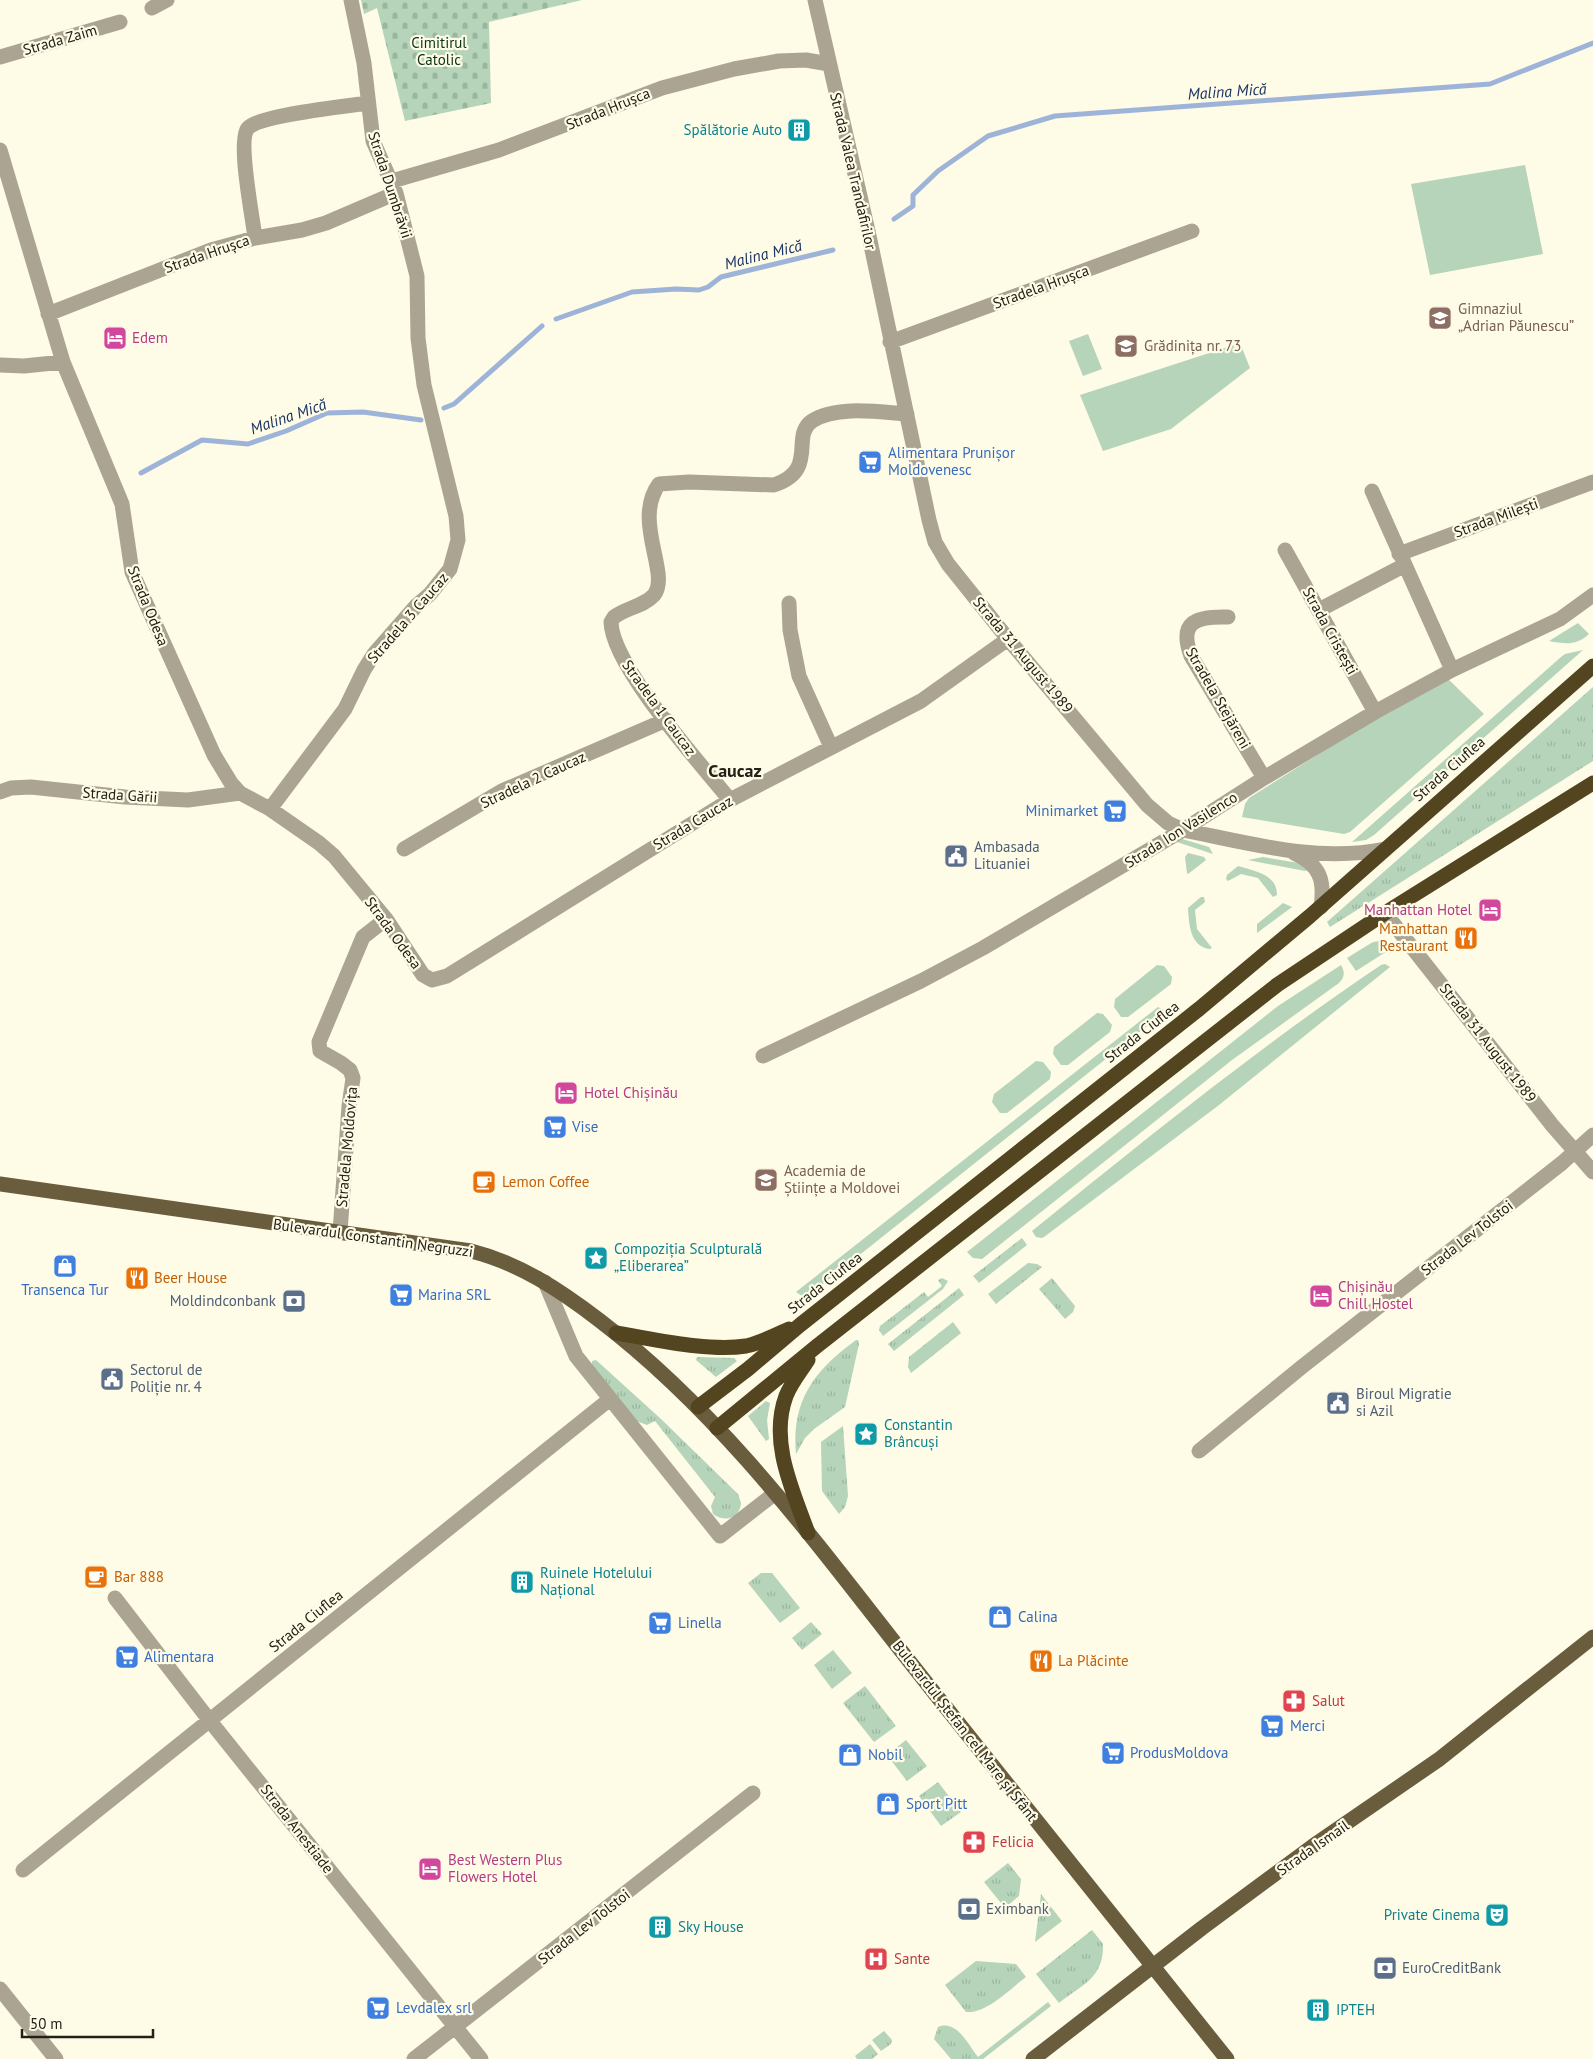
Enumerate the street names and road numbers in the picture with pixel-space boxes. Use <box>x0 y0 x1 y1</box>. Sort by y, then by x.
street label: Strada Zaim <box>21 20 99 59</box>
street label: Strada Hrușca <box>563 83 653 134</box>
street label: Strada Valea Trandafirilor <box>826 91 881 251</box>
street label: Strada Dumbrăvii <box>364 129 417 241</box>
street label: Strada Hrușca <box>162 230 252 277</box>
street label: Stradela Hrușca <box>990 260 1091 313</box>
street label: Strada Milești <box>1451 493 1541 542</box>
street label: Strada Odesa <box>124 563 173 649</box>
street label: Stradela 3 Caucaz <box>363 568 452 667</box>
street label: Strada Cristești <box>1299 584 1362 678</box>
street label: Strada 31 August 1989 <box>969 593 1078 717</box>
street label: Stradela Stejăreni <box>1182 644 1255 752</box>
street label: Stradela 1 Caucaz <box>618 656 701 759</box>
street label: Strada Ciuflea <box>1409 732 1489 805</box>
street label: Stradela 2 Caucaz <box>477 747 588 812</box>
street label: Strada Gării <box>82 782 158 807</box>
street label: Strada Ion Vasilenco <box>1121 787 1241 872</box>
street label: Strada Caucaz <box>649 791 736 854</box>
street label: Strada Odesa <box>361 893 426 973</box>
street label: Strada 31 August 1989 <box>1436 979 1541 1106</box>
street label: Strada Ciuflea <box>1101 997 1183 1067</box>
street label: Stradela Moldovița <box>332 1086 361 1208</box>
street label: Strada Lev Tolstoi <box>1417 1196 1517 1279</box>
street label: Bulevardul Constantin Negruzzi <box>272 1214 474 1261</box>
street label: Strada Ciuflea <box>784 1248 866 1318</box>
street label: Strada Ciuflea <box>265 1585 346 1656</box>
street label: Bulevardul Ștefan cel Mare și Sfânt <box>889 1637 1042 1825</box>
street label: Strada Anestiade <box>257 1780 338 1877</box>
street label: Strada Ismail <box>1273 1815 1353 1879</box>
street label: Strada Lev Tolstoi <box>534 1885 634 1968</box>

